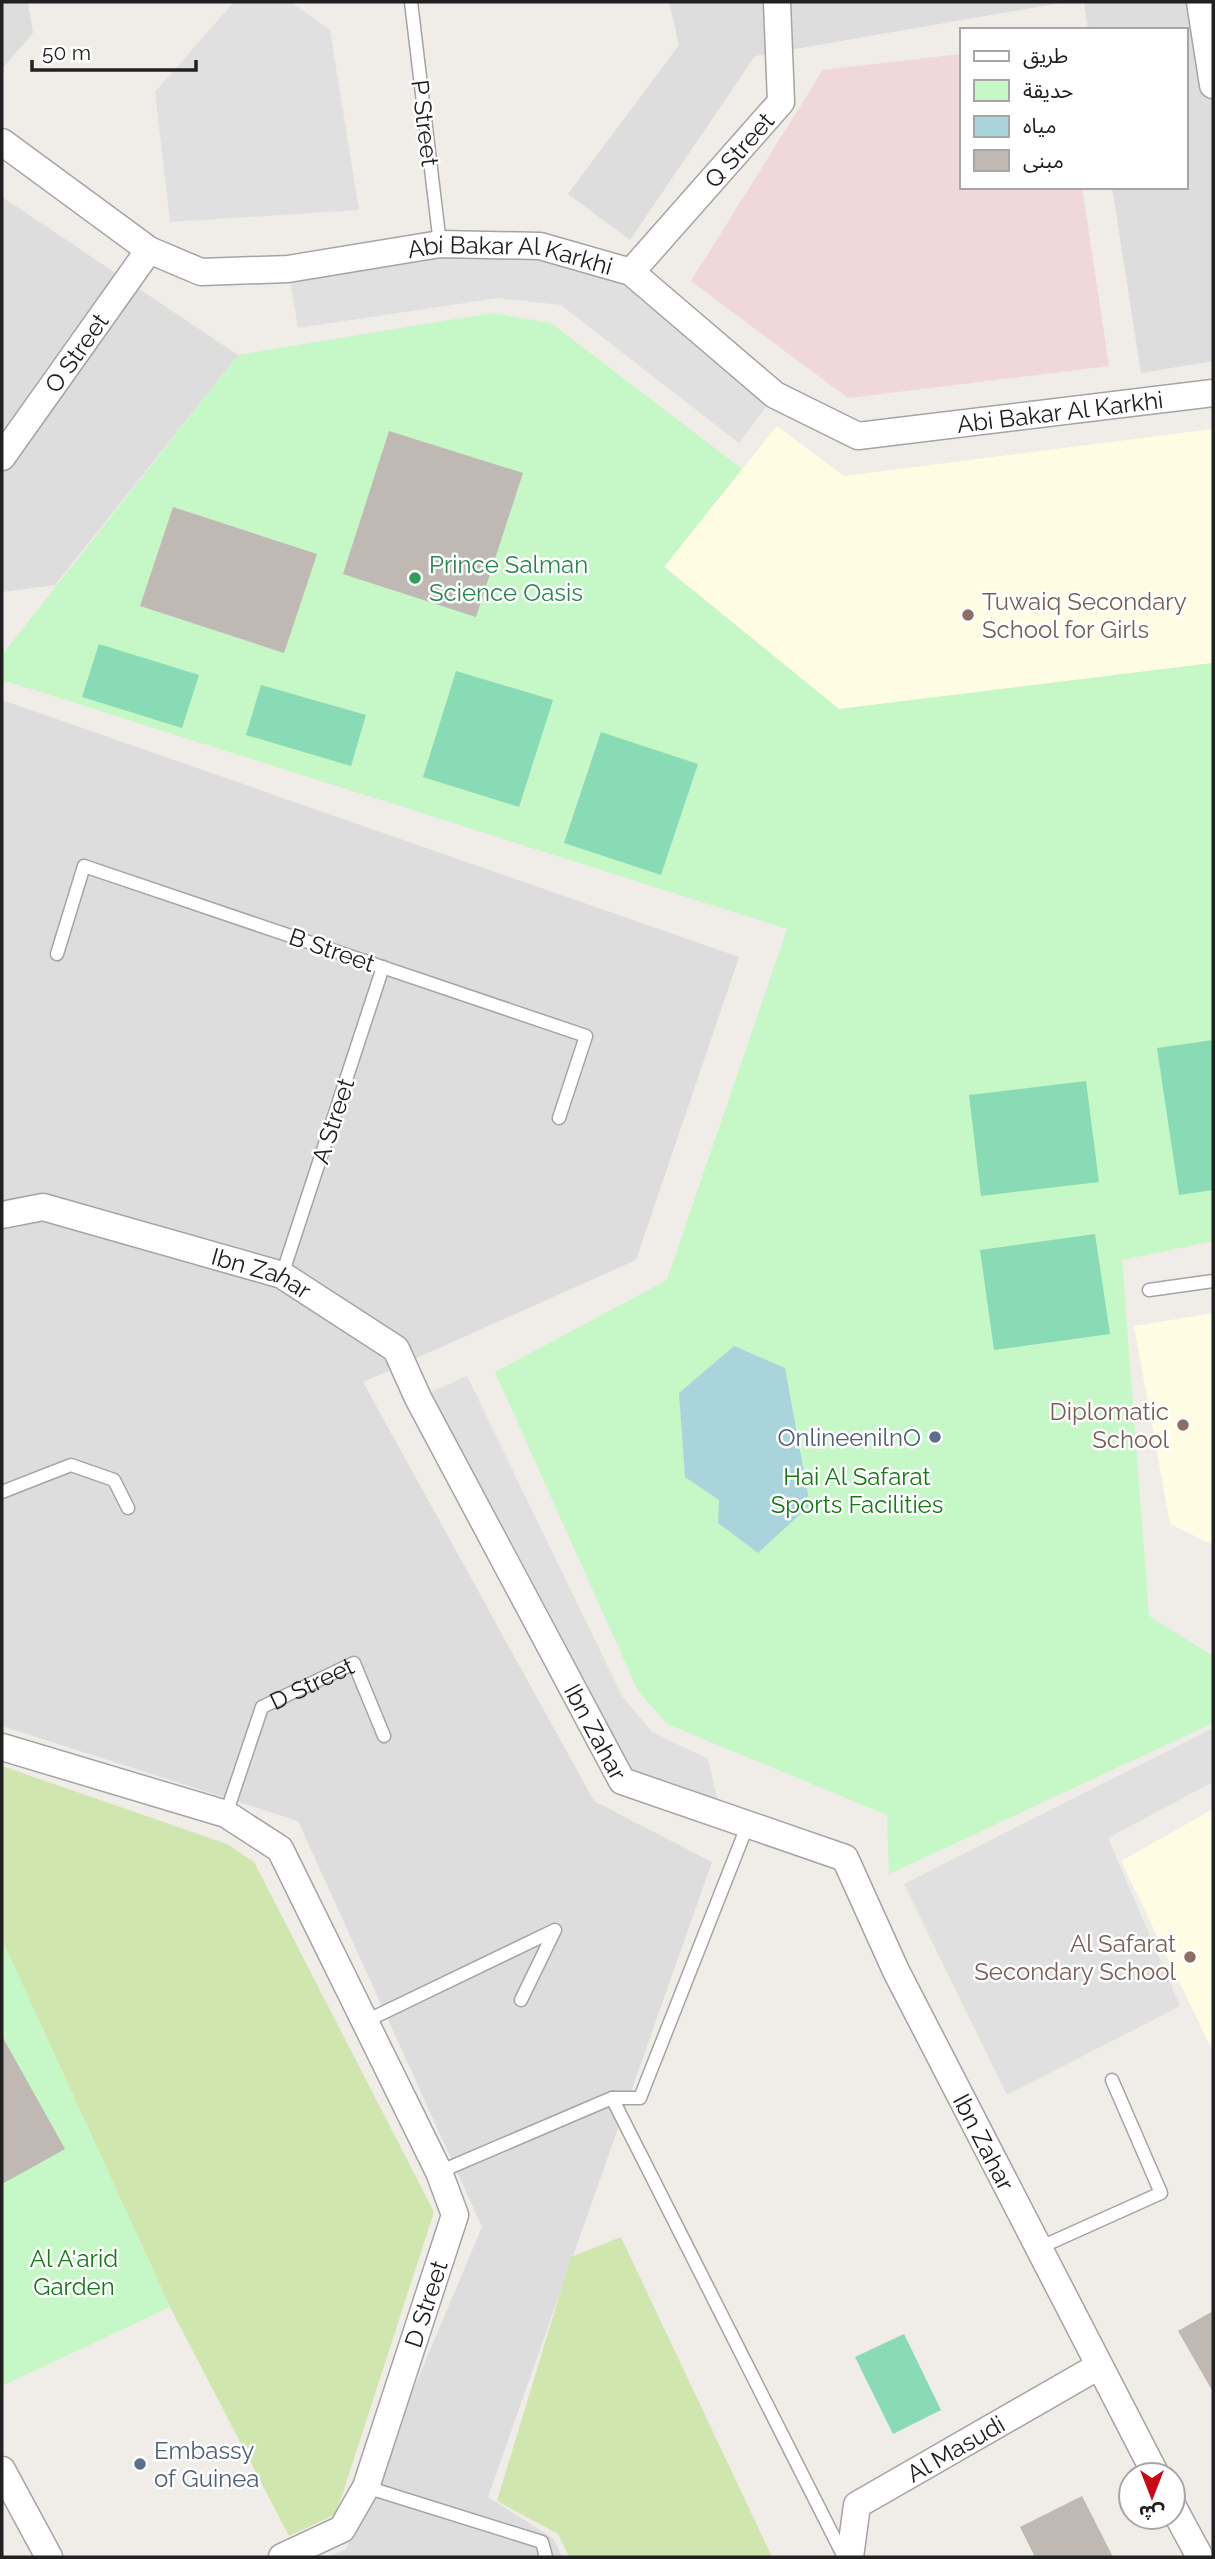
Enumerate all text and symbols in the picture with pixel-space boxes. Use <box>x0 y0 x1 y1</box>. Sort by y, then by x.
scale bar <box>32 28 196 72</box>
legend <box>960 28 1187 189</box>
text: 50 m <box>42 40 91 65</box>
text: طريق <box>1023 43 1068 69</box>
street label: P Street <box>405 78 445 168</box>
text: حديقة <box>1023 78 1073 103</box>
street label: Q Street <box>698 106 780 193</box>
text: مياه <box>1023 113 1056 138</box>
text: مبنى <box>1023 148 1064 173</box>
street label: Abi Bakar Al Karkhi <box>405 229 616 280</box>
street label: O Street <box>38 307 114 398</box>
street label: Abi Bakar Al Karkhi <box>955 385 1165 438</box>
place label: Prince Salman Science Oasis <box>429 550 588 607</box>
marker: Prince Salman Science Oasis <box>407 570 423 586</box>
place label: Tuwaiq Secondary School for Girls <box>982 587 1187 644</box>
marker: Tuwaiq Secondary School for Girls <box>960 607 976 623</box>
street label: B Street <box>285 922 379 978</box>
street label: A Street <box>306 1075 360 1167</box>
street label: Ibn Zahar <box>208 1241 317 1305</box>
place label: Diplomatic School <box>1050 1397 1169 1454</box>
marker: Diplomatic School <box>1175 1417 1191 1433</box>
place label: OnlineenilnO <box>777 1423 921 1452</box>
marker: OnlineenilnO <box>927 1429 943 1445</box>
park label: Hai Al Safarat Sports Facilities <box>771 1462 943 1519</box>
street label: D Street <box>265 1651 359 1716</box>
street label: Ibn Zahar <box>558 1679 633 1785</box>
place label: Al Safarat Secondary School <box>974 1929 1176 1986</box>
marker: Al Safarat Secondary School <box>1182 1949 1198 1965</box>
street label: Ibn Zahar <box>947 2089 1021 2196</box>
park label: Al A'arid Garden <box>30 2244 118 2301</box>
street label: D Street <box>398 2257 454 2351</box>
street label: Al Masudi <box>901 2409 1010 2488</box>
place label: Embassy of Guinea <box>154 2436 259 2493</box>
marker: Embassy of Guinea <box>132 2456 148 2472</box>
north arrow <box>1117 2461 1187 2531</box>
text: ش <box>1139 2502 1165 2524</box>

